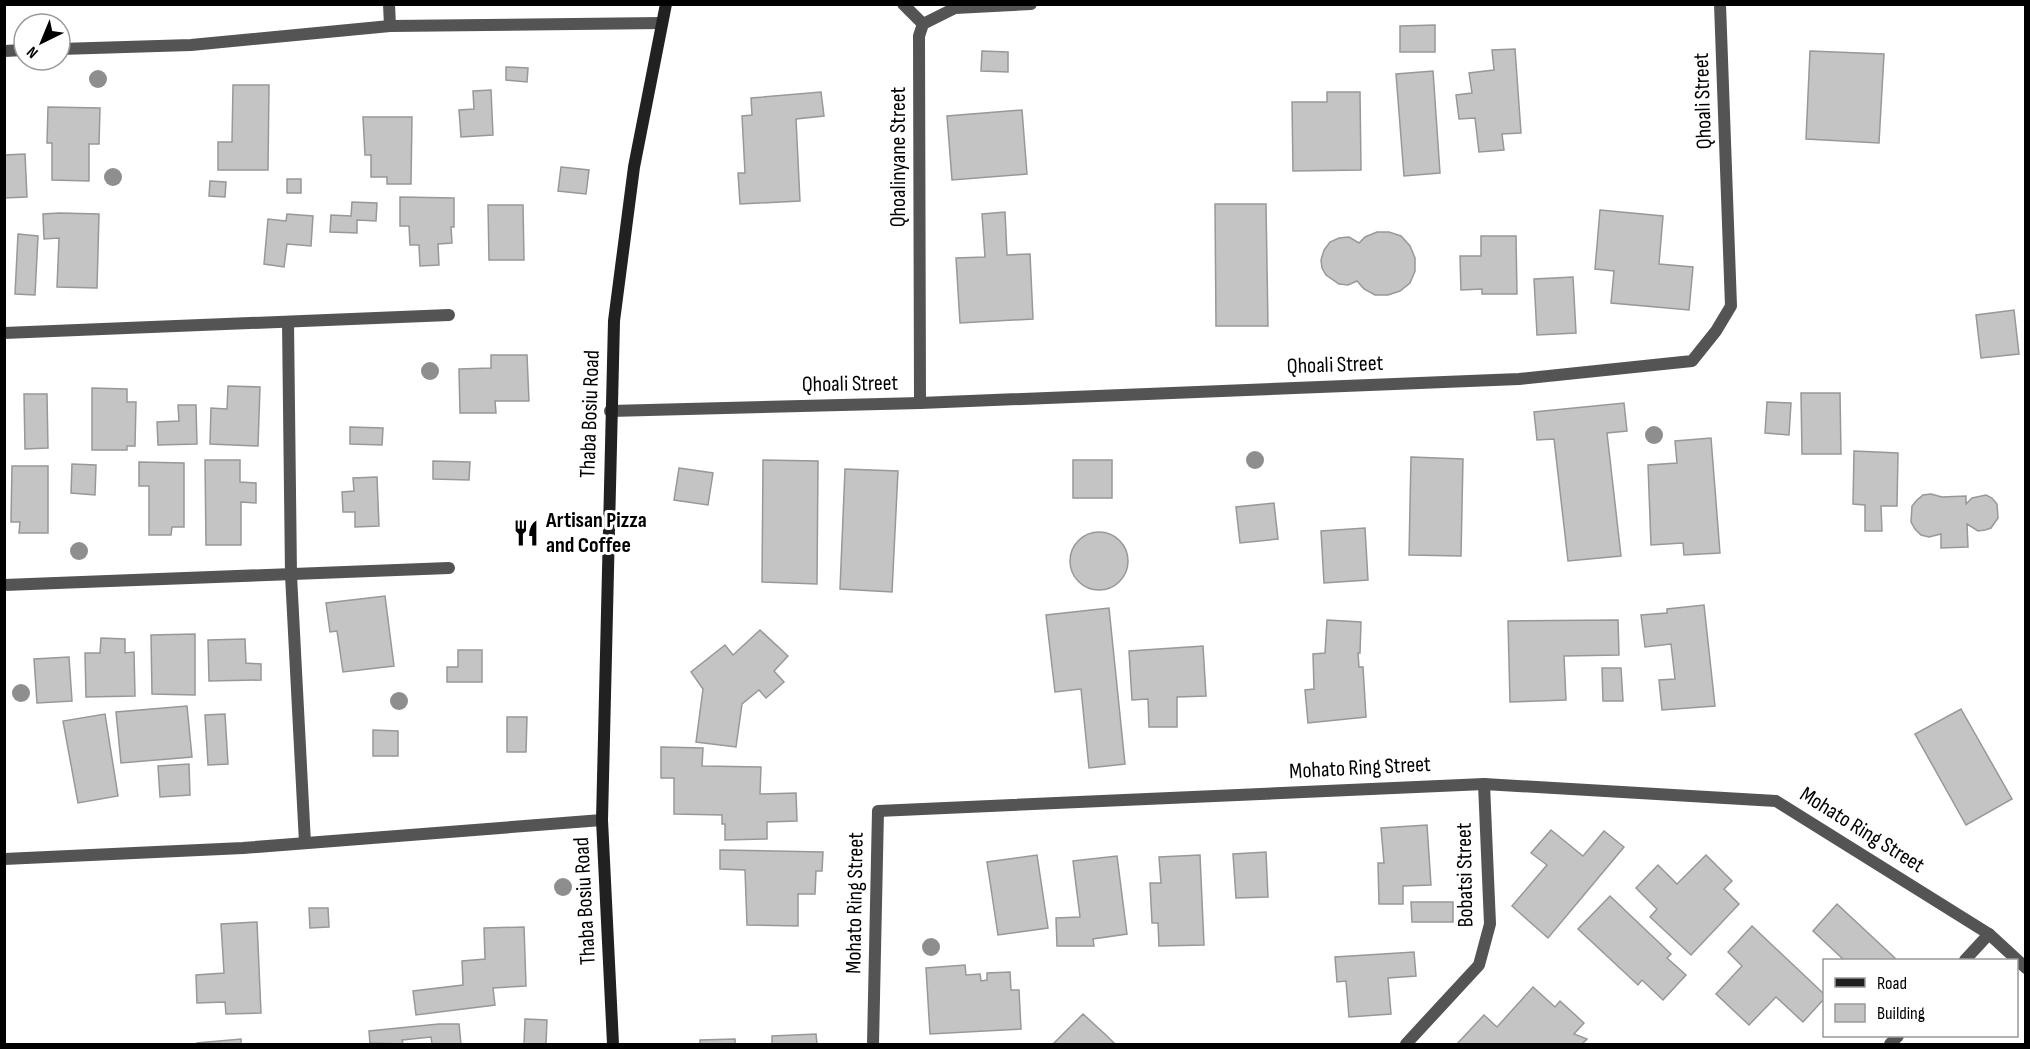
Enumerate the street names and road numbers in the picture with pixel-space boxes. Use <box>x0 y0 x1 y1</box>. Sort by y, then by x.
street label: Qhoali Street <box>1688 52 1718 150</box>
street label: Qhoalinyane Street <box>885 86 912 227</box>
street label: Thaba Bosiu Road <box>574 350 606 478</box>
street label: Qhoali Street <box>1286 350 1384 380</box>
street label: Qhoali Street <box>802 370 899 398</box>
street label: Mohato Ring Street <box>1289 751 1432 785</box>
street label: Mohato Ring Street <box>1795 781 1929 879</box>
street label: Bobatsi Street <box>1451 822 1479 928</box>
street label: Mohato Ring Street <box>840 832 870 974</box>
street label: Thaba Bosiu Road <box>568 836 602 966</box>

